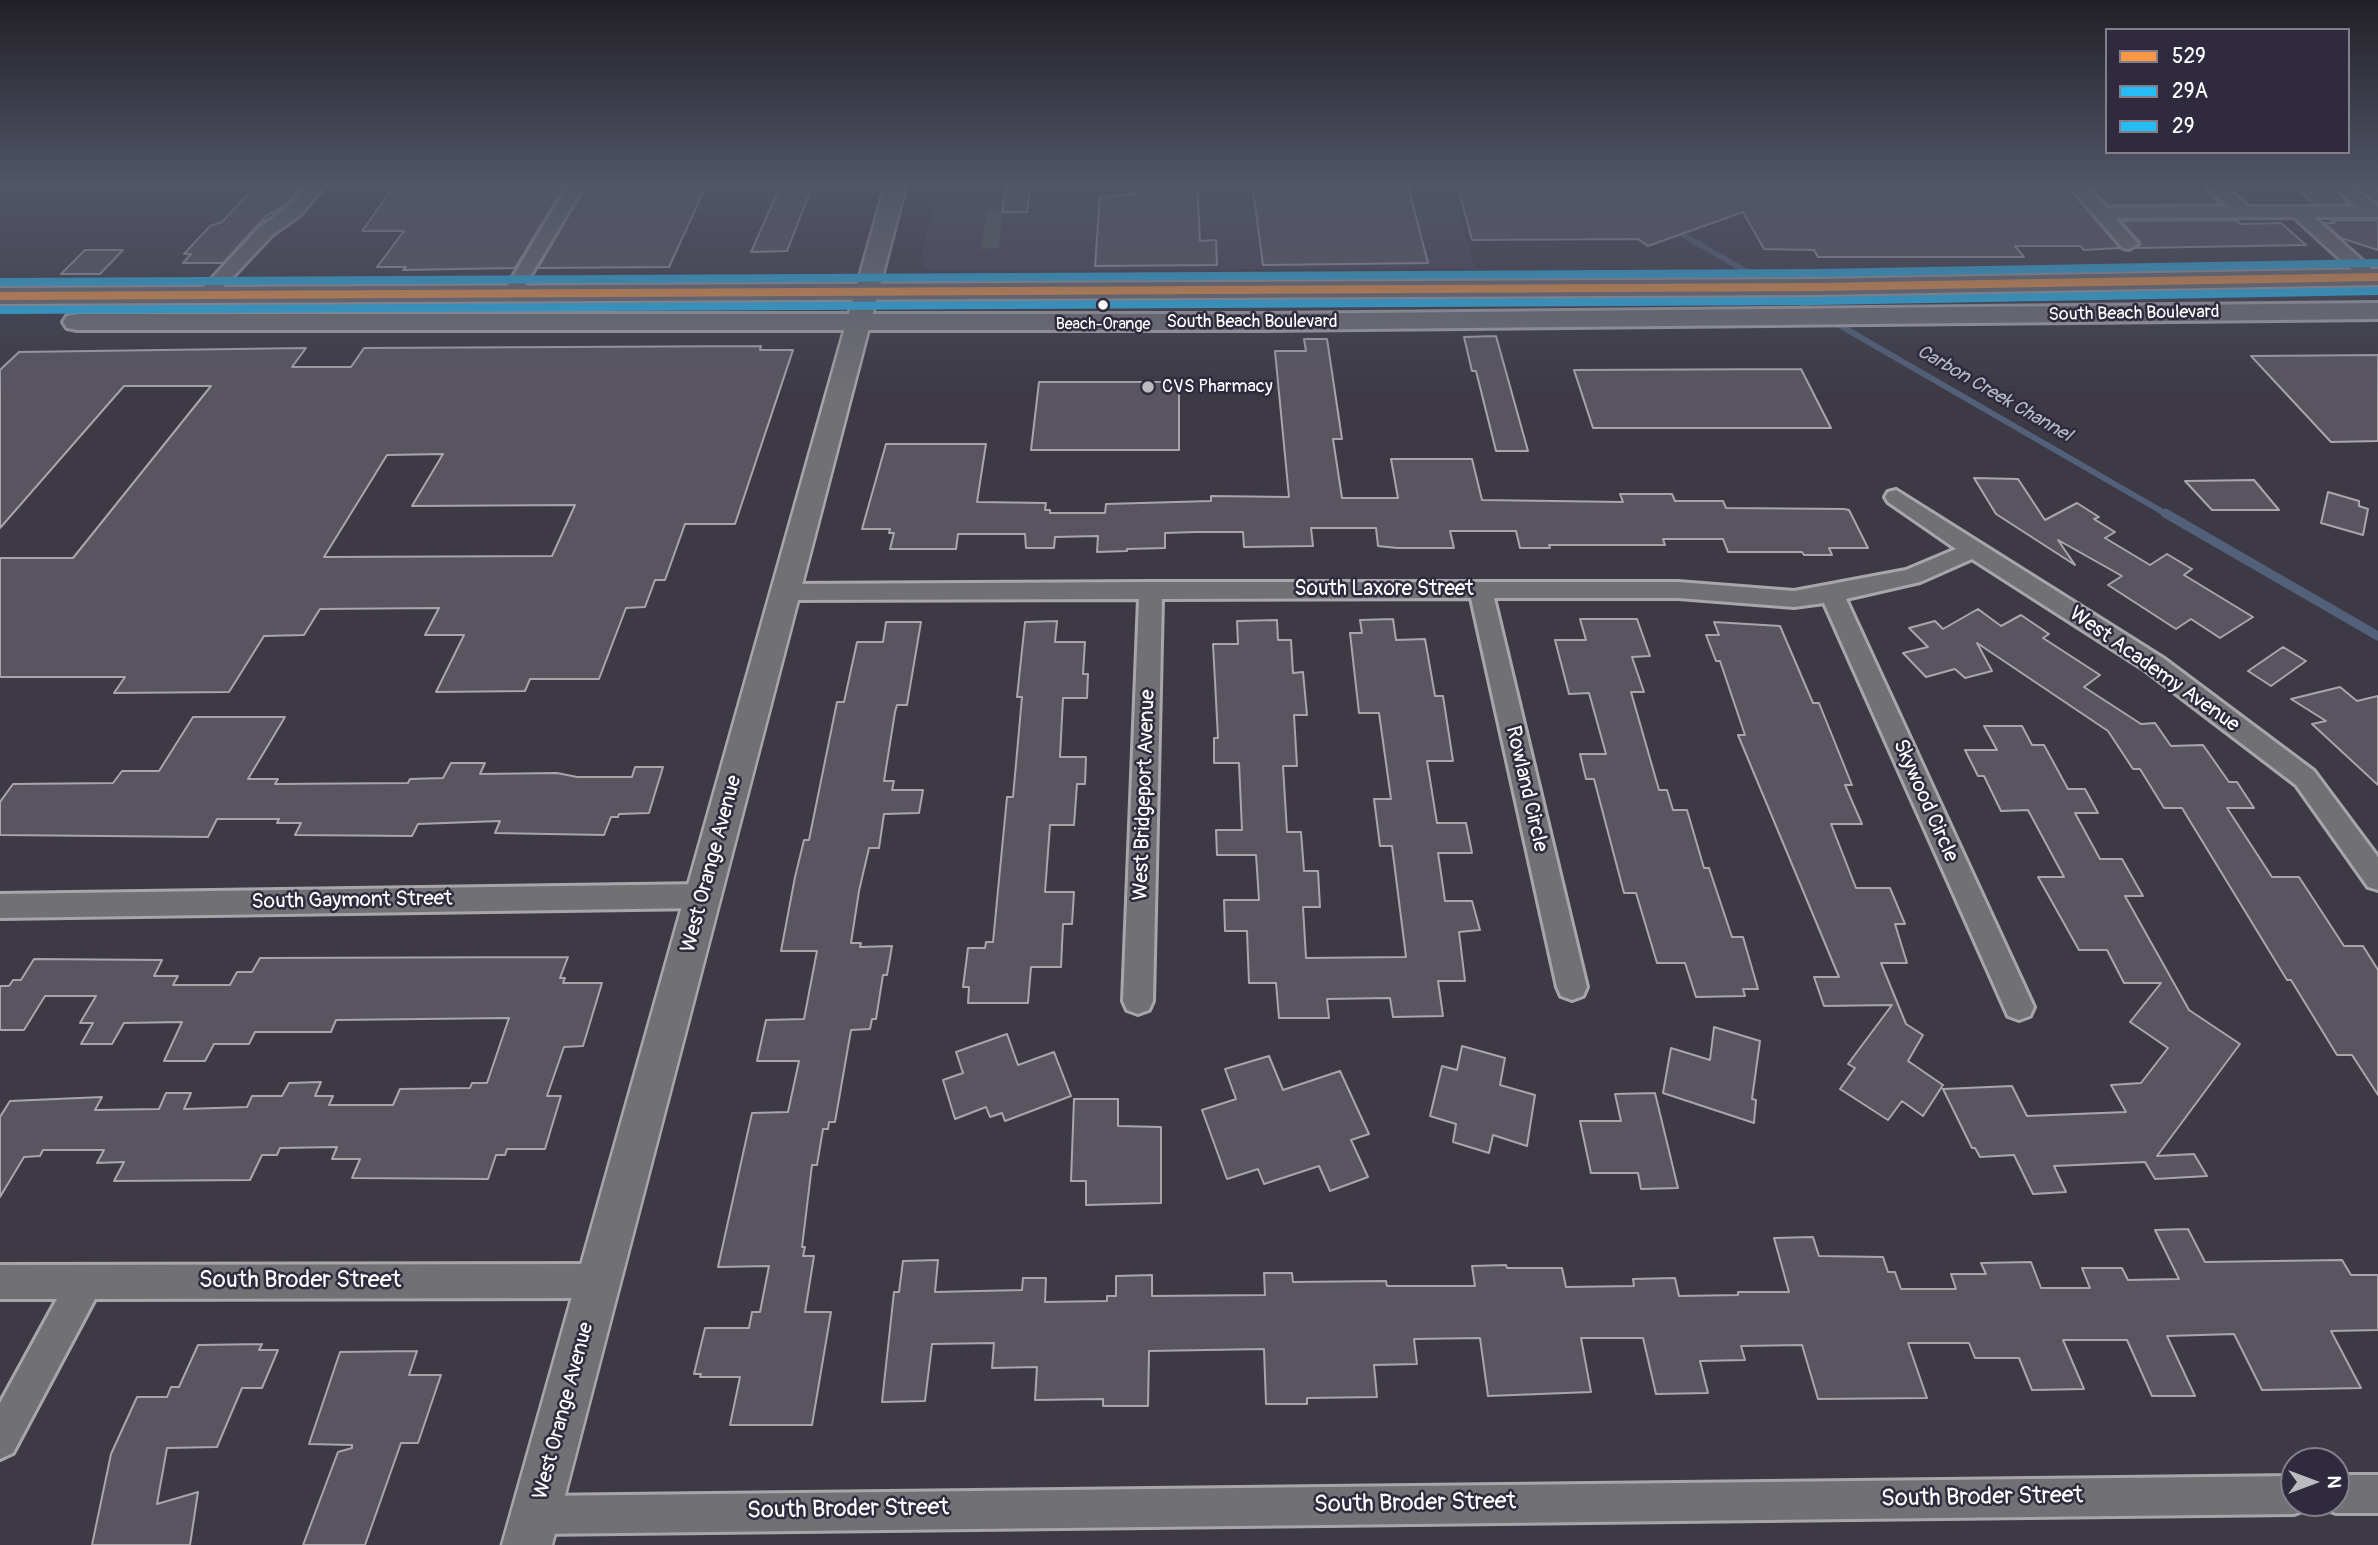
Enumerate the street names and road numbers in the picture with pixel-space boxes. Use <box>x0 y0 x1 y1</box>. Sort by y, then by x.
street label: South Beach Boulevard <box>2048 302 2220 326</box>
street label: South Beach Boulevard <box>1166 311 1338 333</box>
street label: South Laxore Street <box>1294 577 1474 603</box>
street label: West Academy Avenue <box>2064 602 2244 738</box>
street label: West Bridgeport Avenue <box>1129 689 1161 901</box>
street label: Rowland Circle <box>1499 724 1553 854</box>
street label: Skywood Circle <box>1887 736 1963 866</box>
street label: West Orange Avenue <box>676 773 748 955</box>
street label: South Gaymont Street <box>251 887 453 915</box>
street label: South Broder Street <box>199 1267 401 1295</box>
street label: West Orange Avenue <box>528 1320 600 1502</box>
street label: South Broder Street <box>1881 1482 2083 1514</box>
street label: South Broder Street <box>1314 1488 1516 1520</box>
street label: South Broder Street <box>747 1494 949 1526</box>

